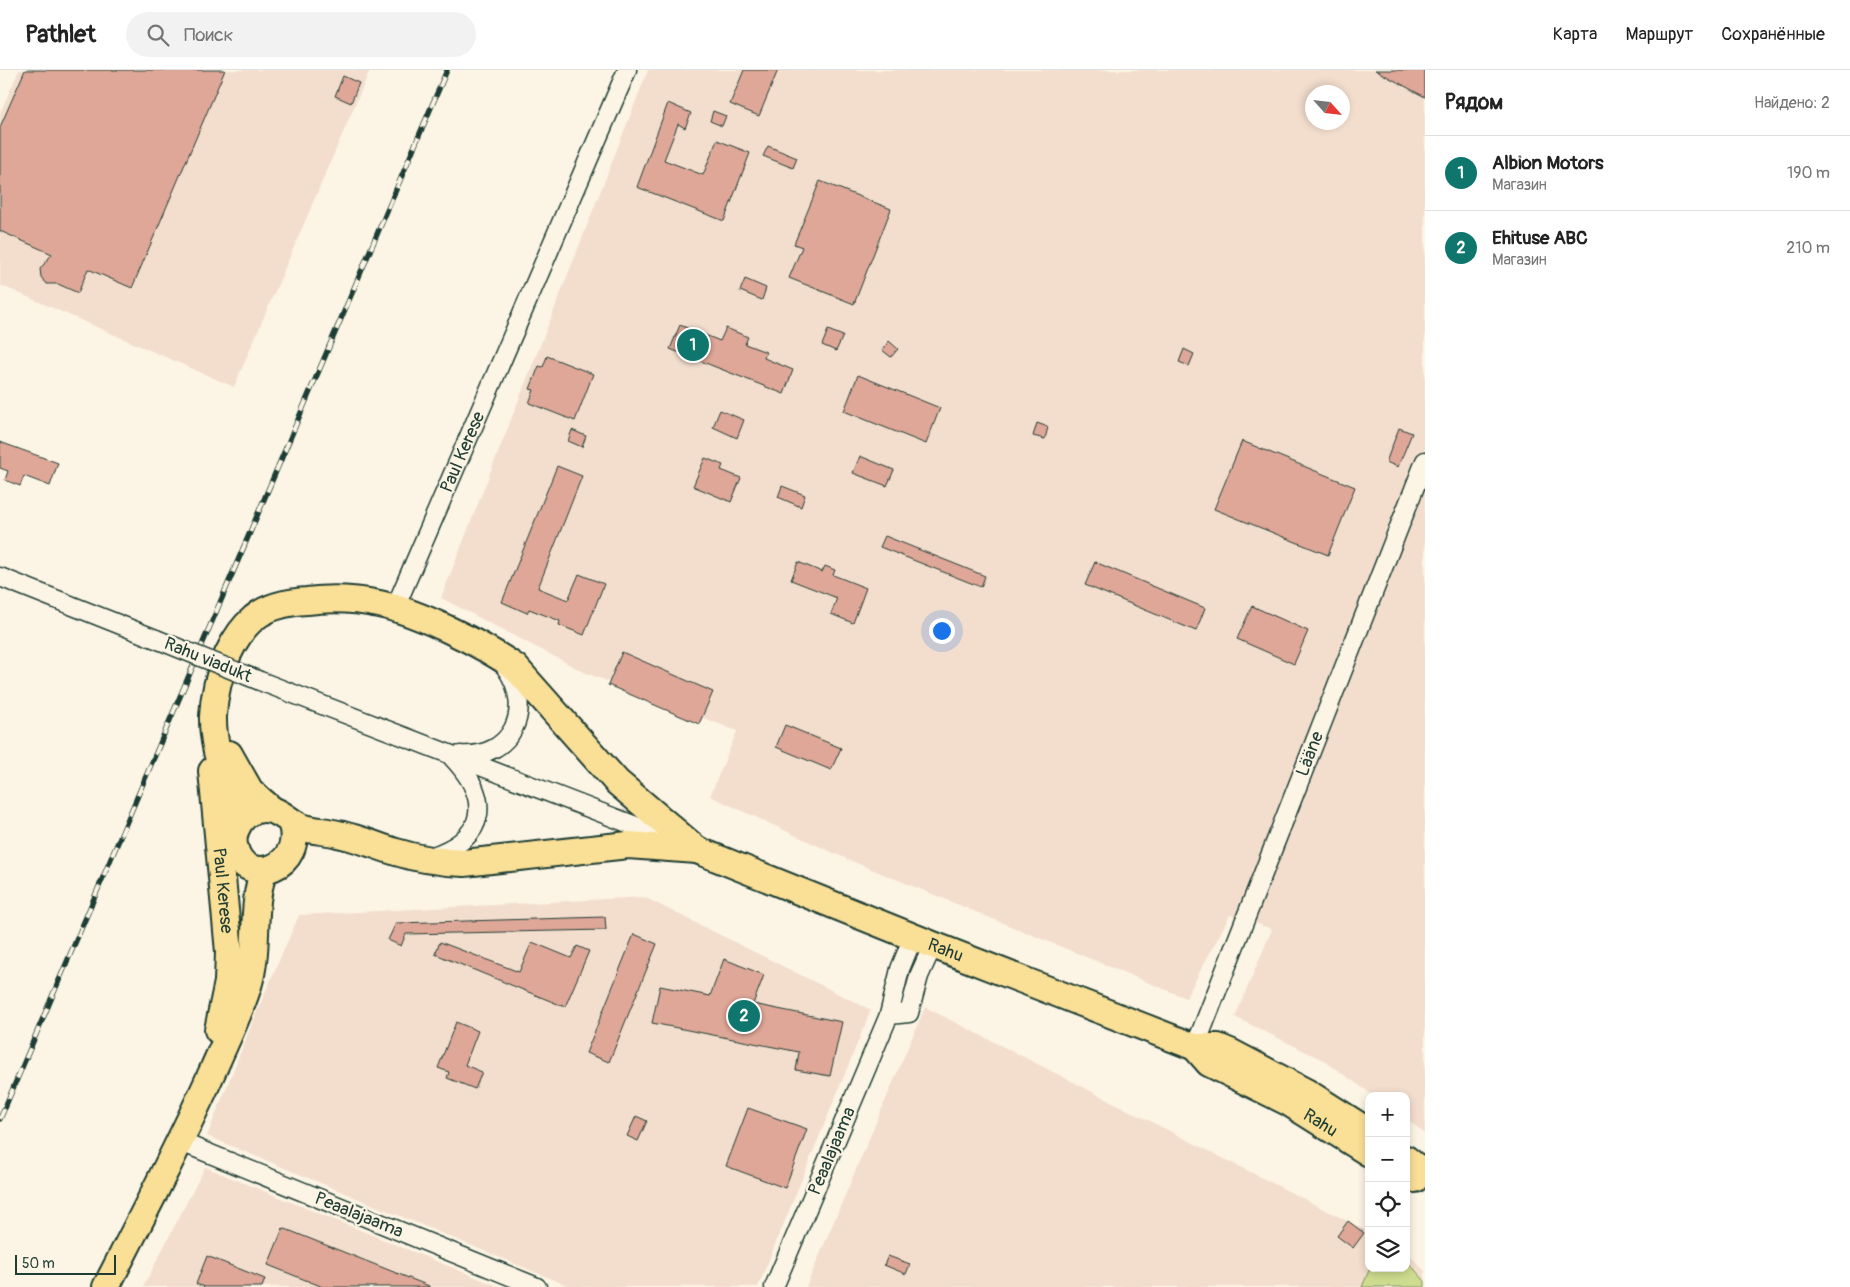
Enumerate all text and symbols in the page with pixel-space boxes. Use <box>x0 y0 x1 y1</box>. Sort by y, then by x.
search box <box>126 12 476 57</box>
text: Pathlet <box>25 20 96 49</box>
icon: search <box>144 21 172 49</box>
text: Поиск <box>184 23 233 47</box>
text: Карта <box>1553 23 1597 46</box>
text: Маршрут <box>1625 23 1693 46</box>
text: Сохранённые <box>1721 23 1825 46</box>
north arrow <box>1305 85 1350 130</box>
text: Рядом <box>1445 89 1503 116</box>
text: Найдено: 2 <box>1754 93 1830 113</box>
text: Albion Motors <box>1492 151 1603 175</box>
text: 1 <box>1458 163 1464 183</box>
text: 190 m <box>1787 163 1830 183</box>
text: Магазин <box>1492 175 1547 195</box>
text: Ehituse ABC <box>1492 226 1588 250</box>
text: 2 <box>1457 238 1465 258</box>
text: 210 m <box>1786 238 1830 258</box>
text: Магазин <box>1492 250 1547 270</box>
pin: 1 <box>677 326 709 364</box>
street label: Paul Kerese <box>435 408 490 496</box>
your location <box>929 618 955 644</box>
street label: Rahu viadukt <box>161 632 256 688</box>
street label: Lääne <box>1291 728 1329 780</box>
street label: Paul Kerese <box>208 847 239 935</box>
street label: Rahu <box>925 933 967 967</box>
pin: 2 <box>728 997 760 1035</box>
map controls <box>1365 1092 1410 1272</box>
button: + <box>1365 1092 1410 1137</box>
street label: Rahu <box>1299 1103 1342 1142</box>
street label: Peaalajaama <box>803 1104 861 1198</box>
button: − <box>1365 1137 1410 1182</box>
button: locate <box>1365 1182 1410 1227</box>
street label: Peaalajaama <box>311 1187 407 1243</box>
button: layers <box>1365 1227 1410 1272</box>
scale bar <box>15 1252 116 1275</box>
text: 50 m <box>22 1255 55 1272</box>

